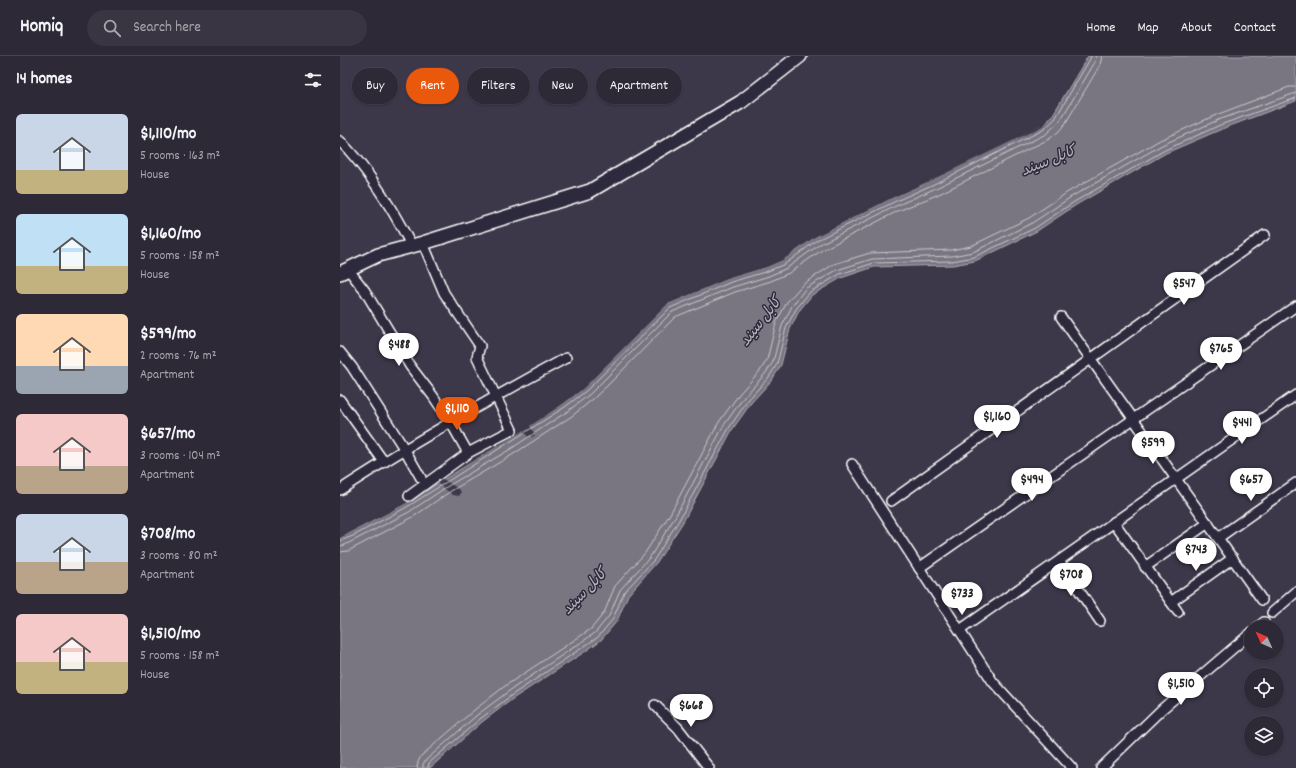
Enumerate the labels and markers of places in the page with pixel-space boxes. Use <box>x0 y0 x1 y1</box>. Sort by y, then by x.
pin: $547 <box>1160 272 1208 306</box>
pin: $488 <box>375 333 423 367</box>
pin: $765 <box>1197 337 1245 371</box>
pin: $1,110 <box>424 397 490 431</box>
pin: $1,160 <box>964 405 1030 439</box>
pin: $441 <box>1218 411 1266 445</box>
pin: $599 <box>1129 431 1177 465</box>
pin: $494 <box>1008 468 1056 502</box>
pin: $657 <box>1227 468 1275 502</box>
pin: $743 <box>1172 538 1220 572</box>
pin: $708 <box>1047 563 1095 597</box>
pin: $733 <box>938 582 986 616</box>
pin: $1,510 <box>1148 672 1214 706</box>
pin: $668 <box>667 694 715 728</box>

